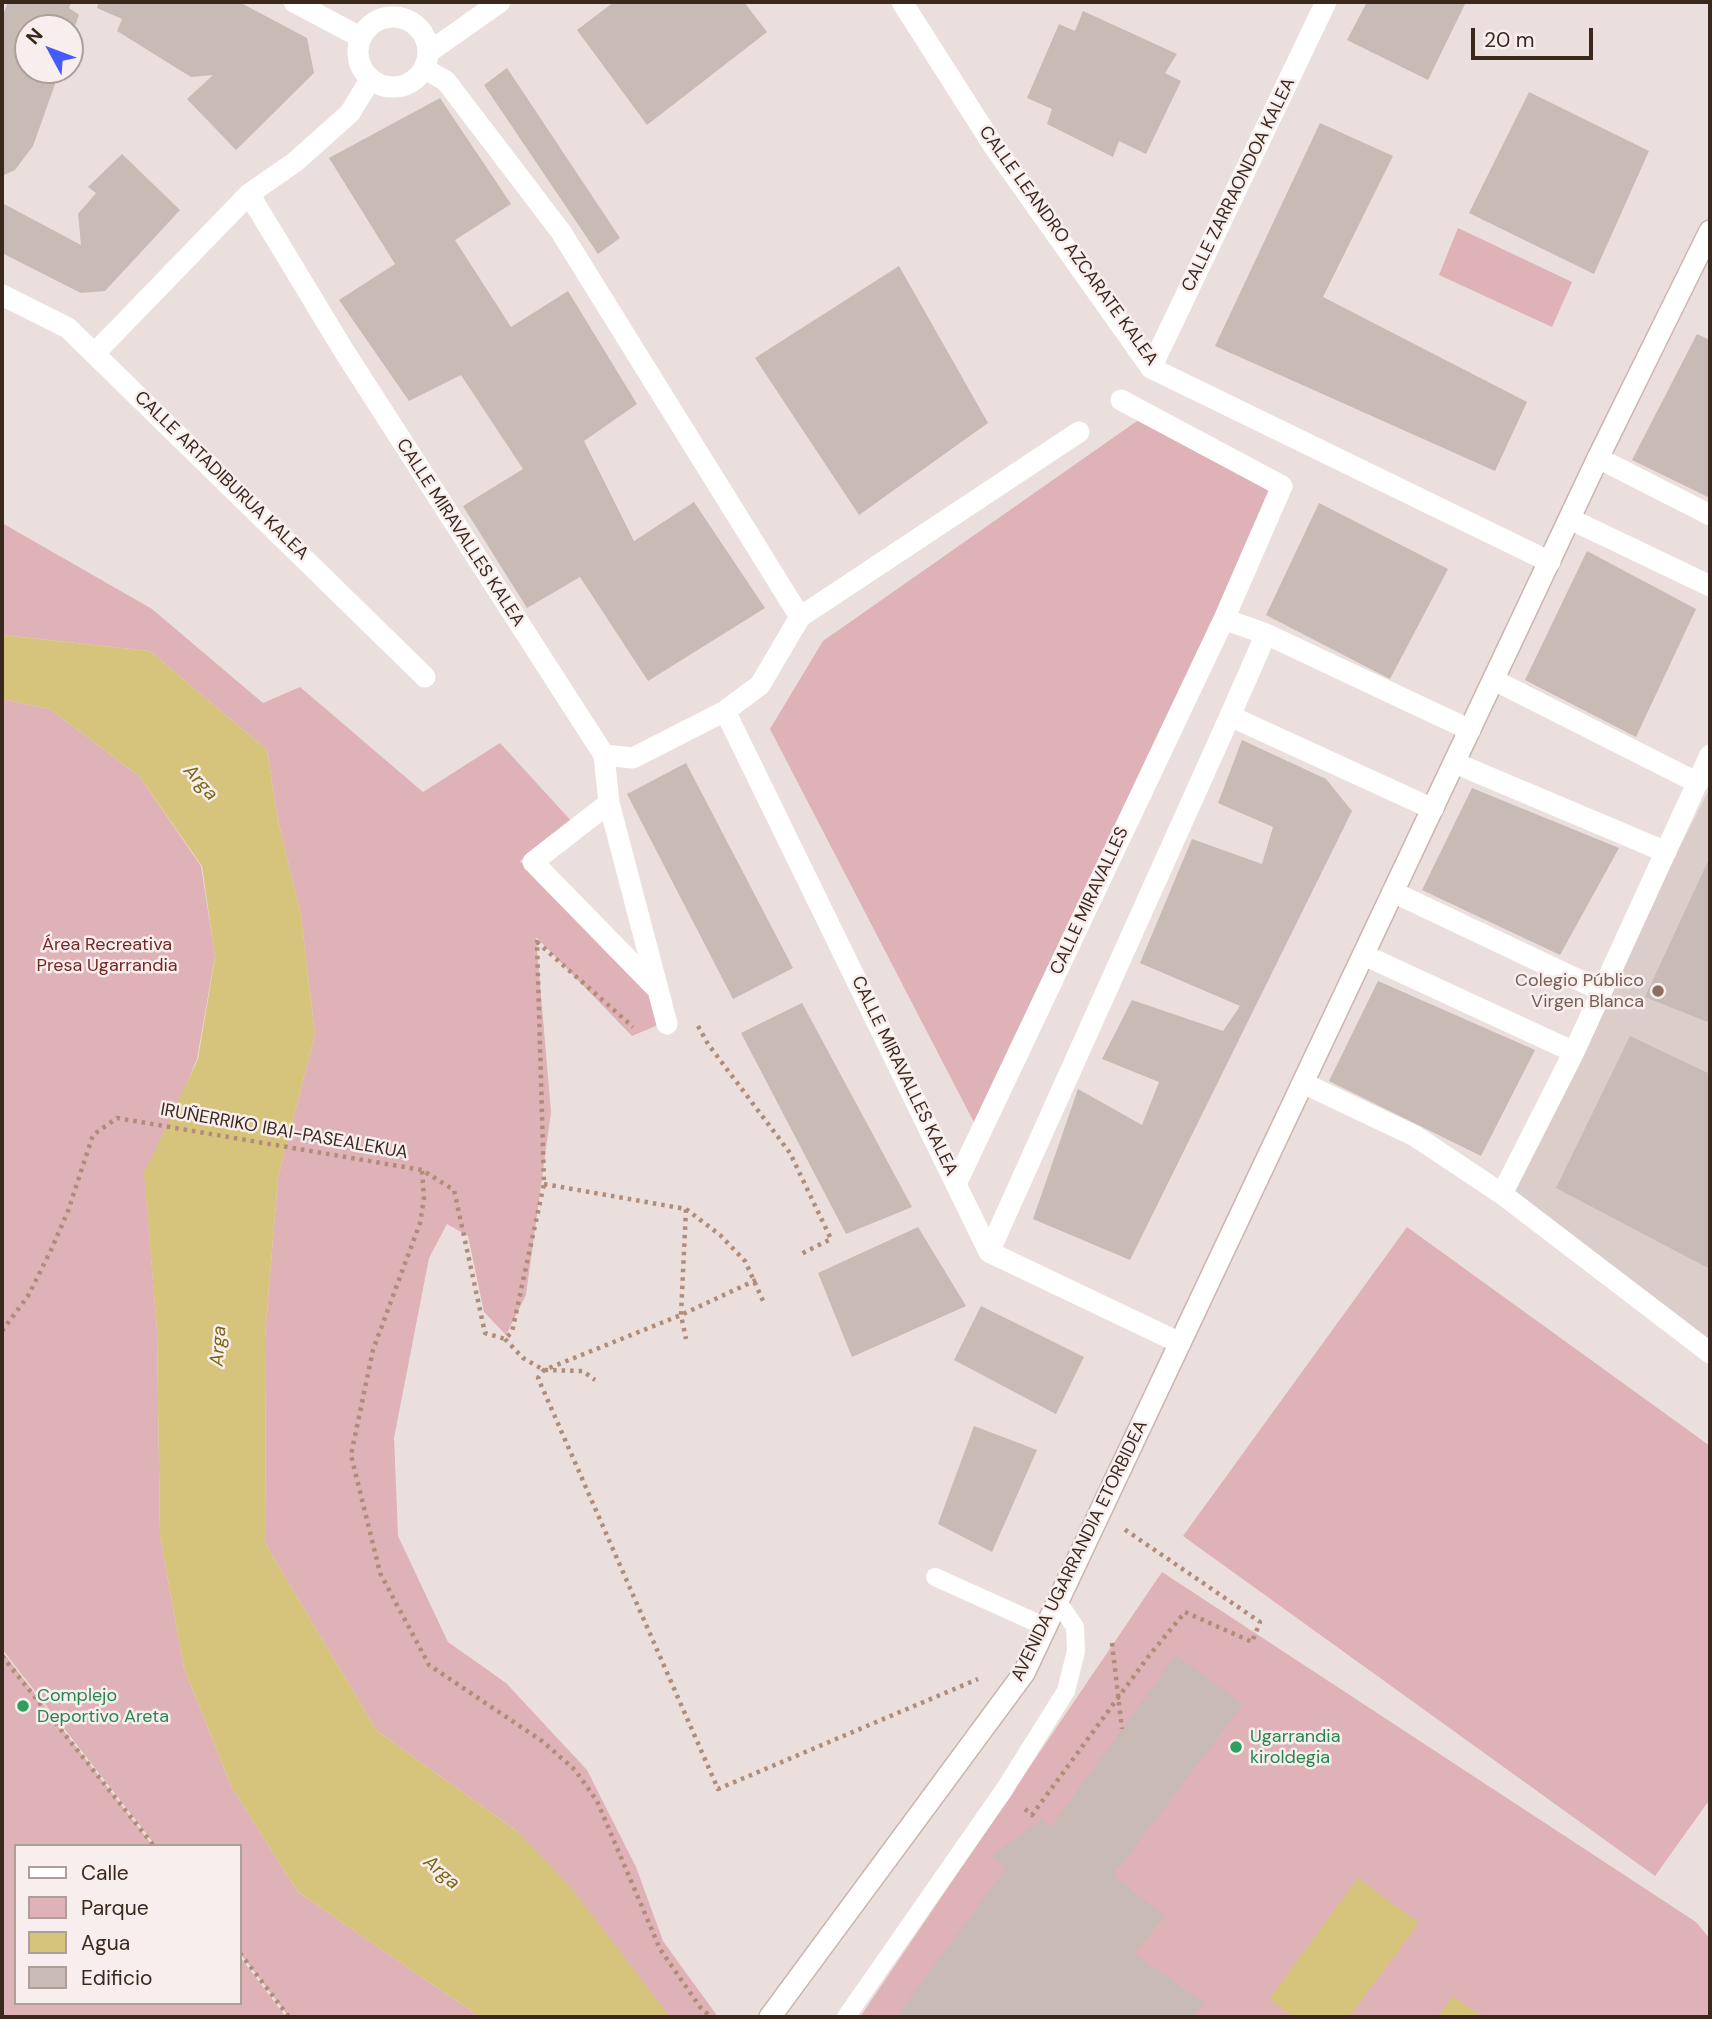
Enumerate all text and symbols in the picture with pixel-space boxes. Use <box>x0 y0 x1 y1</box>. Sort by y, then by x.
north arrow <box>14 14 84 84</box>
scale bar <box>1474 14 1596 58</box>
text: N <box>20 23 48 50</box>
text: 20 m <box>1484 26 1535 54</box>
street label: CALLE ZARRAONDOA KALEA <box>1178 74 1300 296</box>
street label: CALLE LEANDRO AZCARATE KALEA <box>974 122 1162 370</box>
street label: CALLE ARTADIBURUA KALEA <box>129 387 313 565</box>
street label: CALLE MIRAVALLES KALEA <box>391 435 529 631</box>
water label: Arga <box>178 760 222 806</box>
street label: CALLE MIRAVALLES <box>1046 824 1134 978</box>
park label: Área Recreativa Presa Ugarrandia <box>36 934 178 976</box>
place label: Colegio Público Virgen Blanca <box>1515 970 1644 1012</box>
street label: CALLE MIRAVALLES KALEA <box>846 973 962 1179</box>
marker: Colegio Público Virgen Blanca <box>1650 983 1666 999</box>
street label: IRUÑERRIKO IBAI-PASEALEKUA <box>159 1100 409 1164</box>
water label: Arga <box>206 1325 232 1367</box>
street label: AVENIDA UGARRANDIA ETORBIDEA <box>1007 1417 1153 1685</box>
place label: Complejo Deportivo Areta <box>37 1685 169 1728</box>
marker: Complejo Deportivo Areta <box>15 1698 31 1714</box>
place label: Ugarrandia kiroldegia <box>1250 1726 1340 1768</box>
marker: Ugarrandia kiroldegia <box>1228 1739 1244 1755</box>
legend <box>14 1844 242 2005</box>
water label: Arga <box>418 1851 464 1895</box>
text: Calle <box>81 1859 129 1887</box>
text: Parque <box>81 1894 149 1922</box>
text: Agua <box>81 1929 130 1957</box>
text: Edificio <box>81 1964 152 1992</box>

